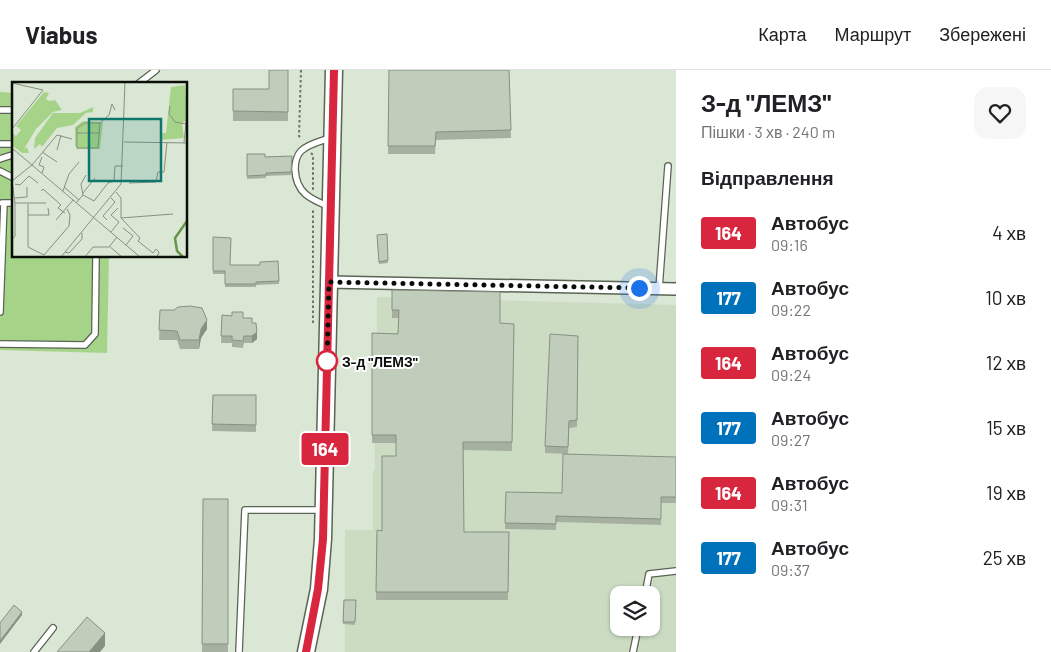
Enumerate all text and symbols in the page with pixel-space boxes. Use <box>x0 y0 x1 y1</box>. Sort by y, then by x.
text: Viabus <box>25 20 97 49</box>
text: Карта <box>758 23 806 45</box>
text: Маршрут <box>834 23 911 45</box>
text: Збережені <box>939 23 1026 45</box>
inset map <box>12 82 188 258</box>
button: heart <box>974 87 1026 139</box>
text: З-д "ЛЕМЗ" <box>701 88 831 117</box>
text: Пішки · 3 хв · 240 m <box>701 122 835 141</box>
text: Відправлення <box>701 166 834 189</box>
text: Автобус <box>771 211 849 234</box>
text: 4 хв <box>992 221 1026 244</box>
text: 164 <box>715 222 742 244</box>
text: 09:16 <box>771 235 808 254</box>
your location <box>627 276 652 301</box>
text: Автобус <box>771 276 849 299</box>
text: 10 хв <box>985 286 1026 309</box>
text: 177 <box>716 287 741 309</box>
text: 09:22 <box>771 300 811 319</box>
text: Автобус <box>771 341 849 364</box>
marker: З-д "ЛЕМЗ" <box>316 350 338 372</box>
text: 12 хв <box>986 351 1026 374</box>
text: 164 <box>715 352 742 374</box>
place label: З-д "ЛЕМЗ" <box>342 353 418 370</box>
text: 09:24 <box>771 365 811 384</box>
text: Автобус <box>771 406 849 429</box>
text: 15 хв <box>986 416 1026 439</box>
text: 177 <box>716 417 741 439</box>
text: 09:27 <box>771 430 810 449</box>
line badge: 164 <box>296 433 354 465</box>
text: 164 <box>312 438 338 460</box>
text: Автобус <box>771 471 849 494</box>
text: 19 хв <box>986 481 1026 504</box>
text: 164 <box>715 482 742 504</box>
text: 09:31 <box>771 495 808 514</box>
text: Автобус <box>771 536 849 559</box>
text: 25 хв <box>983 546 1026 569</box>
text: 177 <box>716 547 741 569</box>
text: 09:37 <box>771 560 810 579</box>
map controls <box>610 586 660 636</box>
button: layers <box>610 586 660 636</box>

